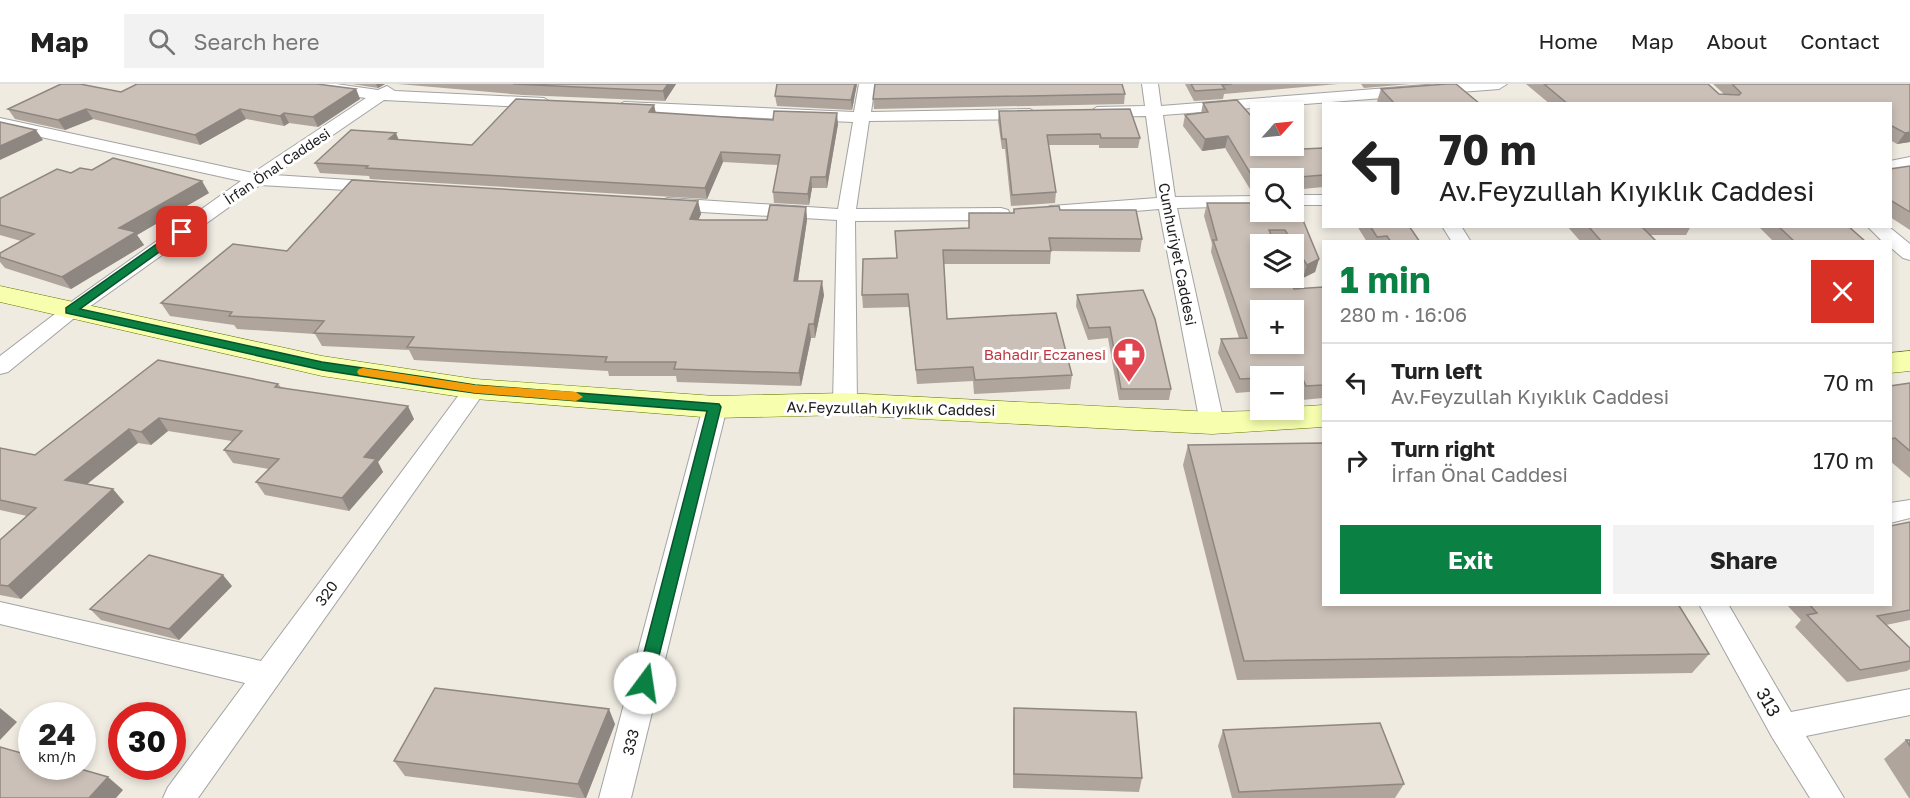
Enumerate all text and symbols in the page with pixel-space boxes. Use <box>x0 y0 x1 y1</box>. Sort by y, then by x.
search box <box>124 14 544 68</box>
text: Map <box>30 25 88 58</box>
icon: search <box>145 25 178 58</box>
text: Search here <box>193 28 319 55</box>
text: Home <box>1538 28 1598 54</box>
text: Map <box>1631 28 1674 54</box>
text: About <box>1707 28 1767 54</box>
text: Contact <box>1800 28 1880 54</box>
north arrow <box>1250 102 1304 156</box>
map controls <box>1250 102 1304 420</box>
street label: İrfan Önal Caddesi <box>221 124 333 208</box>
text: 70 m <box>1439 124 1536 174</box>
icon: left <box>1340 126 1418 204</box>
button: search <box>1250 168 1304 222</box>
text: Av.Feyzullah Kıyıklık Caddesi <box>1439 175 1815 207</box>
street label: Cumhuriyet Caddesi <box>1155 181 1201 327</box>
pin <box>156 206 207 257</box>
icon: arrive <box>165 215 198 248</box>
button: layers <box>1250 234 1304 288</box>
text: 1 min <box>1340 258 1431 301</box>
button: close <box>1811 260 1874 323</box>
button: + <box>1250 300 1304 354</box>
text: 280 m · 16:06 <box>1340 302 1467 326</box>
pharmacy icon: Bahadır Eczanesi <box>1111 336 1147 383</box>
place label: Bahadır Eczanesi <box>984 345 1106 363</box>
text: Turn left <box>1391 357 1482 384</box>
button: − <box>1250 366 1304 420</box>
icon: left <box>1340 366 1373 399</box>
text: 70 m <box>1824 369 1874 396</box>
text: Av.Feyzullah Kıyıklık Caddesi <box>1391 384 1669 408</box>
street label: Av.Feyzullah Kıyıklık Caddesi <box>787 397 995 419</box>
text: Turn right <box>1391 435 1495 462</box>
icon: right <box>1340 444 1373 477</box>
text: 170 m <box>1813 447 1874 474</box>
text: İrfan Önal Caddesi <box>1391 462 1568 486</box>
button: Exit <box>1340 525 1601 594</box>
button: Share <box>1613 525 1874 594</box>
street label: 320 <box>311 577 341 609</box>
position arrow <box>613 651 677 715</box>
street label: 313 <box>1752 684 1786 720</box>
speed limit sign: 30 <box>108 702 186 780</box>
text: 24 <box>38 716 76 752</box>
street label: 333 <box>618 727 642 757</box>
text: km/h <box>38 747 76 765</box>

